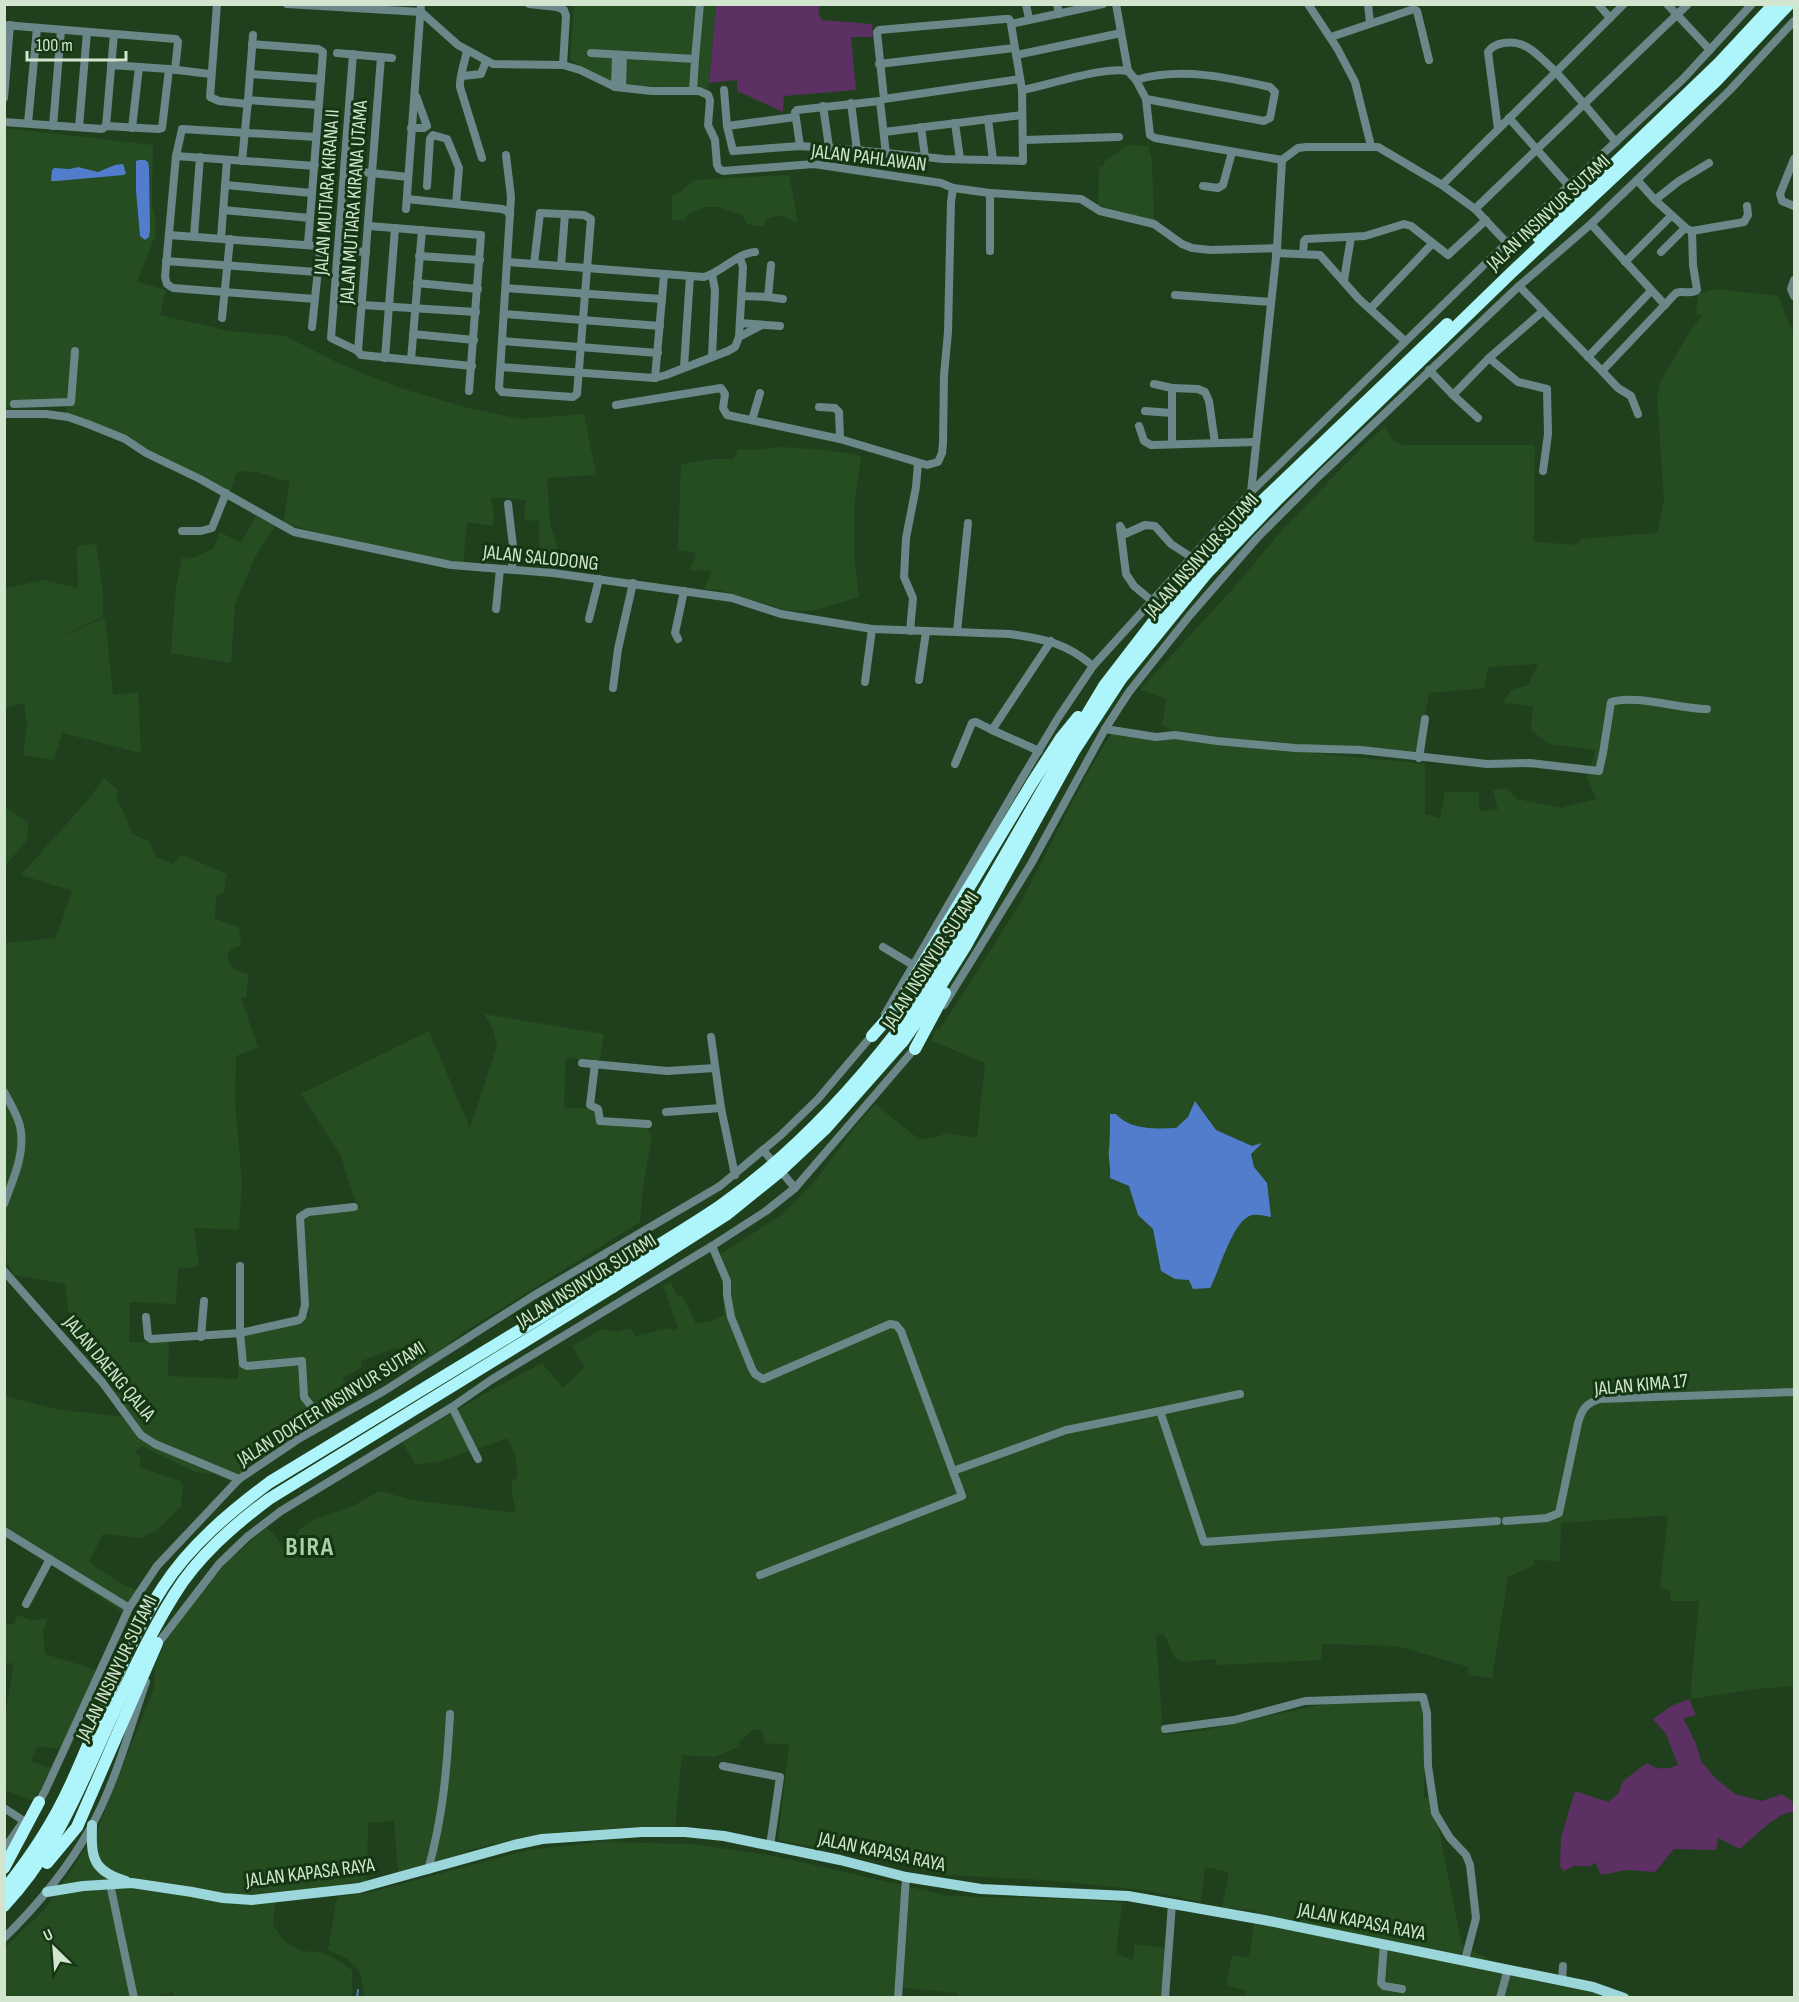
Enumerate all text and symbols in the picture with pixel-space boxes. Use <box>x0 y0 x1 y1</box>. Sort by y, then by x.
scale bar <box>27 24 126 62</box>
text: 100 m <box>36 35 73 56</box>
street label: JALAN MUTIARA KIRANA UTAMA <box>335 99 373 306</box>
street label: JALAN MUTIARA KIRANA II <box>309 108 345 277</box>
street label: JALAN PAHLAWAN <box>809 139 928 177</box>
street label: JALAN INSINYUR SUTAMI <box>1481 149 1615 277</box>
street label: JALAN INSINYUR SUTAMI <box>1139 488 1264 624</box>
street label: JALAN SALODONG <box>481 540 600 576</box>
street label: JALAN INSINYUR SUTAMI <box>877 887 985 1035</box>
street label: JALAN INSINYUR SUTAMI <box>511 1228 661 1334</box>
street label: JALAN DAENG QALIA <box>58 1310 161 1427</box>
street label: JALAN DOKTER INSINYUR SUTAMI <box>232 1336 430 1472</box>
street label: JALAN KIMA 17 <box>1592 1369 1689 1401</box>
district label: BIRA <box>285 1532 335 1563</box>
street label: JALAN INSINYUR SUTAMI <box>71 1591 163 1747</box>
street label: JALAN KAPASA RAYA <box>815 1827 948 1877</box>
street label: JALAN KAPASA RAYA <box>243 1853 376 1893</box>
street label: JALAN KAPASA RAYA <box>1295 1898 1428 1946</box>
north arrow <box>24 1918 84 1978</box>
text: U <box>40 1925 56 1946</box>

